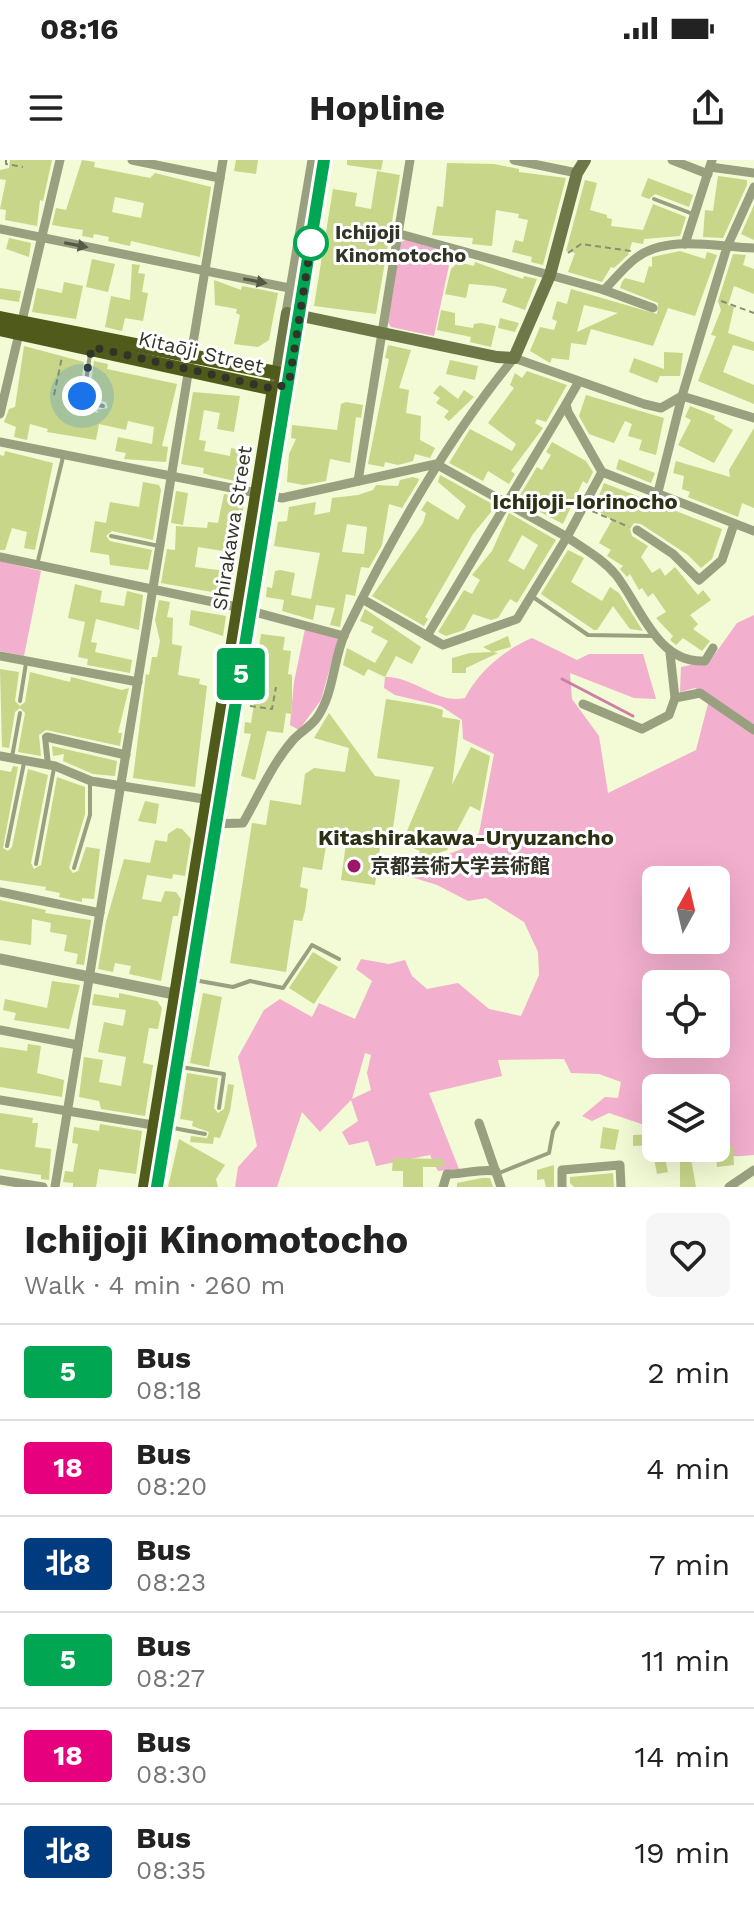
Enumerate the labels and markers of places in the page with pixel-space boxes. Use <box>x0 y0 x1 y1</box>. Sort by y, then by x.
place label: Ichijoji Kinomotocho <box>335 220 466 267</box>
marker: Ichijoji Kinomotocho <box>294 226 328 260</box>
place label: 京都芸術大学芸術館 <box>370 854 550 878</box>
marker: 京都芸術大学芸術館 <box>345 857 363 875</box>

